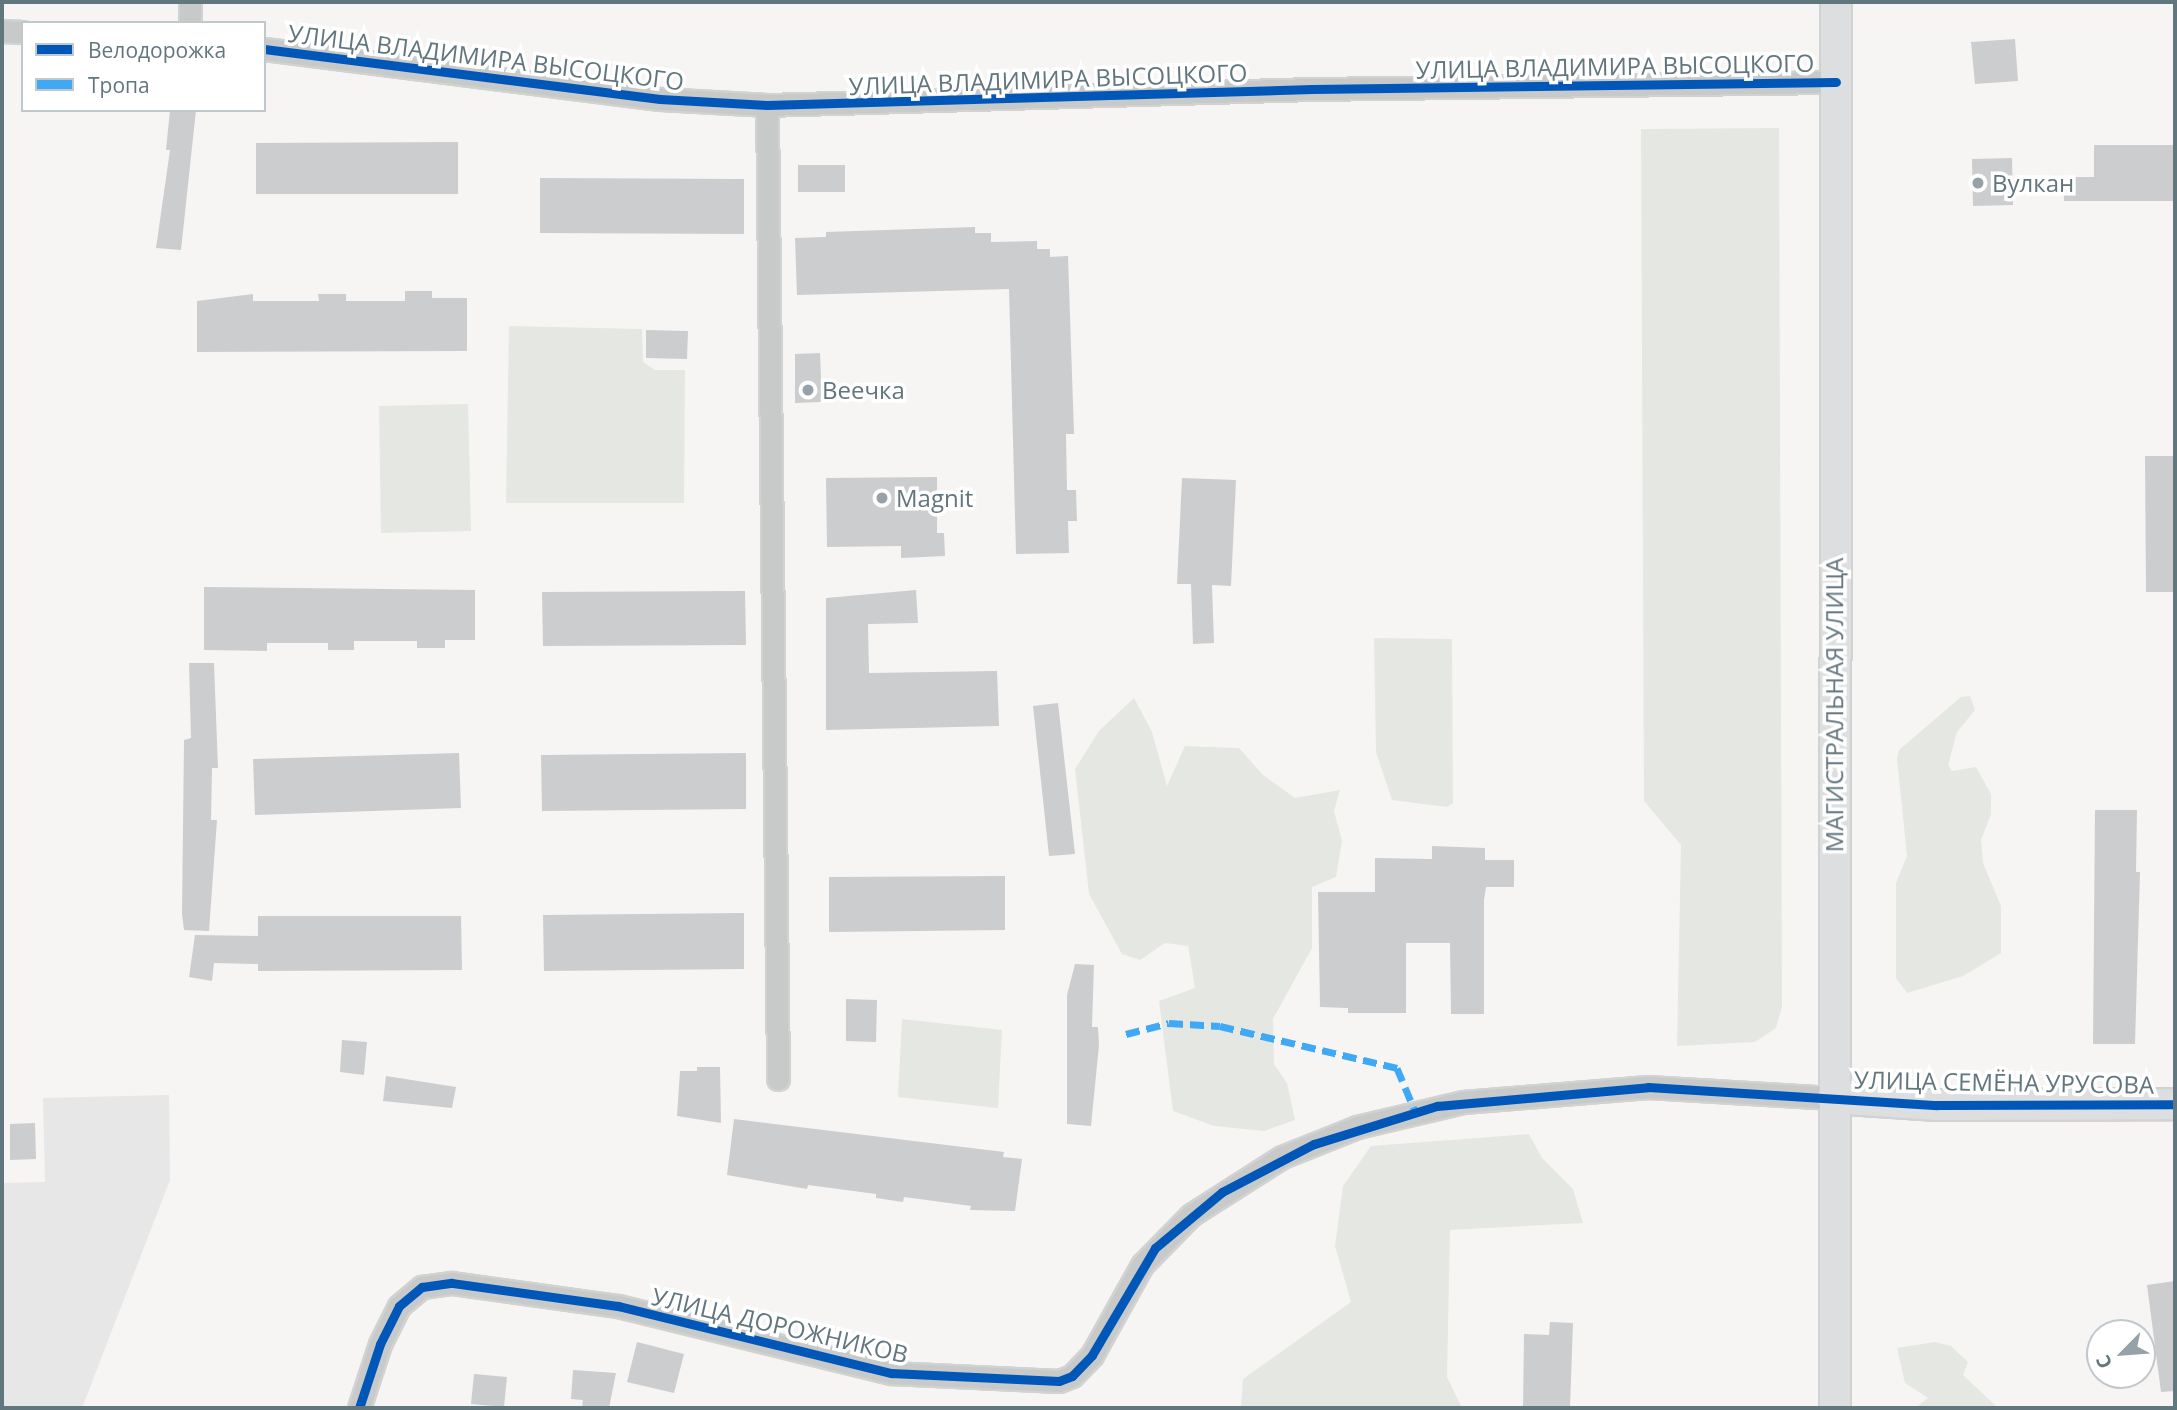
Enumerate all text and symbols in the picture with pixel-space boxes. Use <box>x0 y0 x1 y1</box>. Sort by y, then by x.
street label: УЛИЦА ВЛАДИМИРА ВЫСОЦКОГО <box>286 18 686 96</box>
legend <box>21 21 266 112</box>
text: Велодорожка <box>88 36 226 64</box>
street label: УЛИЦА ВЛАДИМИРА ВЫСОЦКОГО <box>1415 48 1815 84</box>
street label: УЛИЦА ВЛАДИМИРА ВЫСОЦКОГО <box>848 58 1248 100</box>
text: Тропа <box>88 71 150 99</box>
place label: Вулкан <box>1992 169 2074 197</box>
marker: Вулкан <box>1970 175 1986 191</box>
place label: Веечка <box>822 376 905 404</box>
marker: Веечка <box>800 382 816 398</box>
place label: Magnit <box>896 484 973 512</box>
marker: Magnit <box>874 490 890 506</box>
street label: МАГИСТРАЛЬНАЯ УЛИЦА <box>1820 558 1848 852</box>
street label: УЛИЦА СЕМЁНА УРУСОВА <box>1854 1065 2154 1099</box>
street label: УЛИЦА ДОРОЖНИКОВ <box>649 1281 911 1369</box>
north arrow <box>2086 1319 2156 1389</box>
text: С <box>2089 1351 2118 1373</box>

